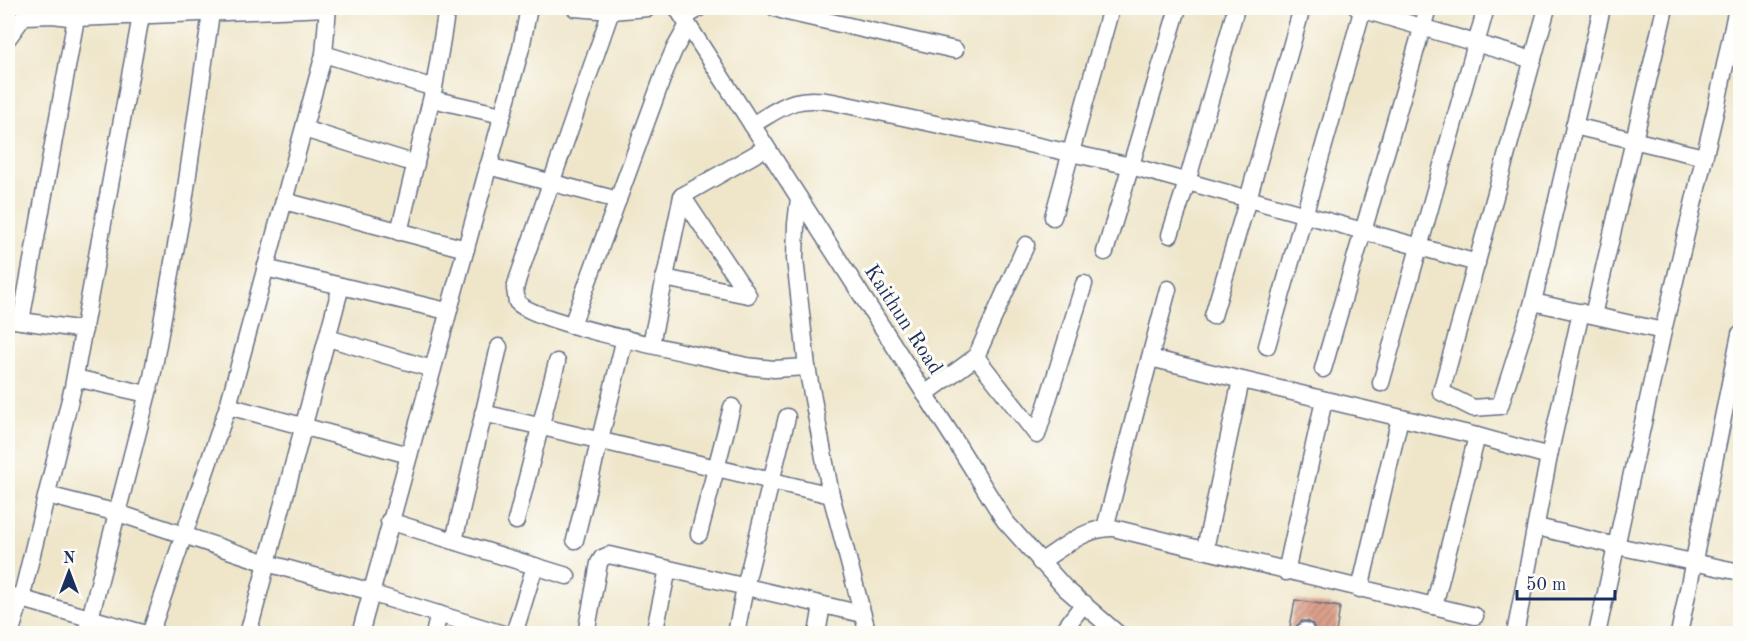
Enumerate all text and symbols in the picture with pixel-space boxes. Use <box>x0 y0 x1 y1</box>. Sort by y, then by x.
street label: Kaithun Road <box>860 261 946 378</box>
north arrow <box>39 542 99 602</box>
text: N <box>63 551 76 567</box>
scale bar <box>1517 563 1614 601</box>
text: 50 m <box>1526 576 1566 594</box>

